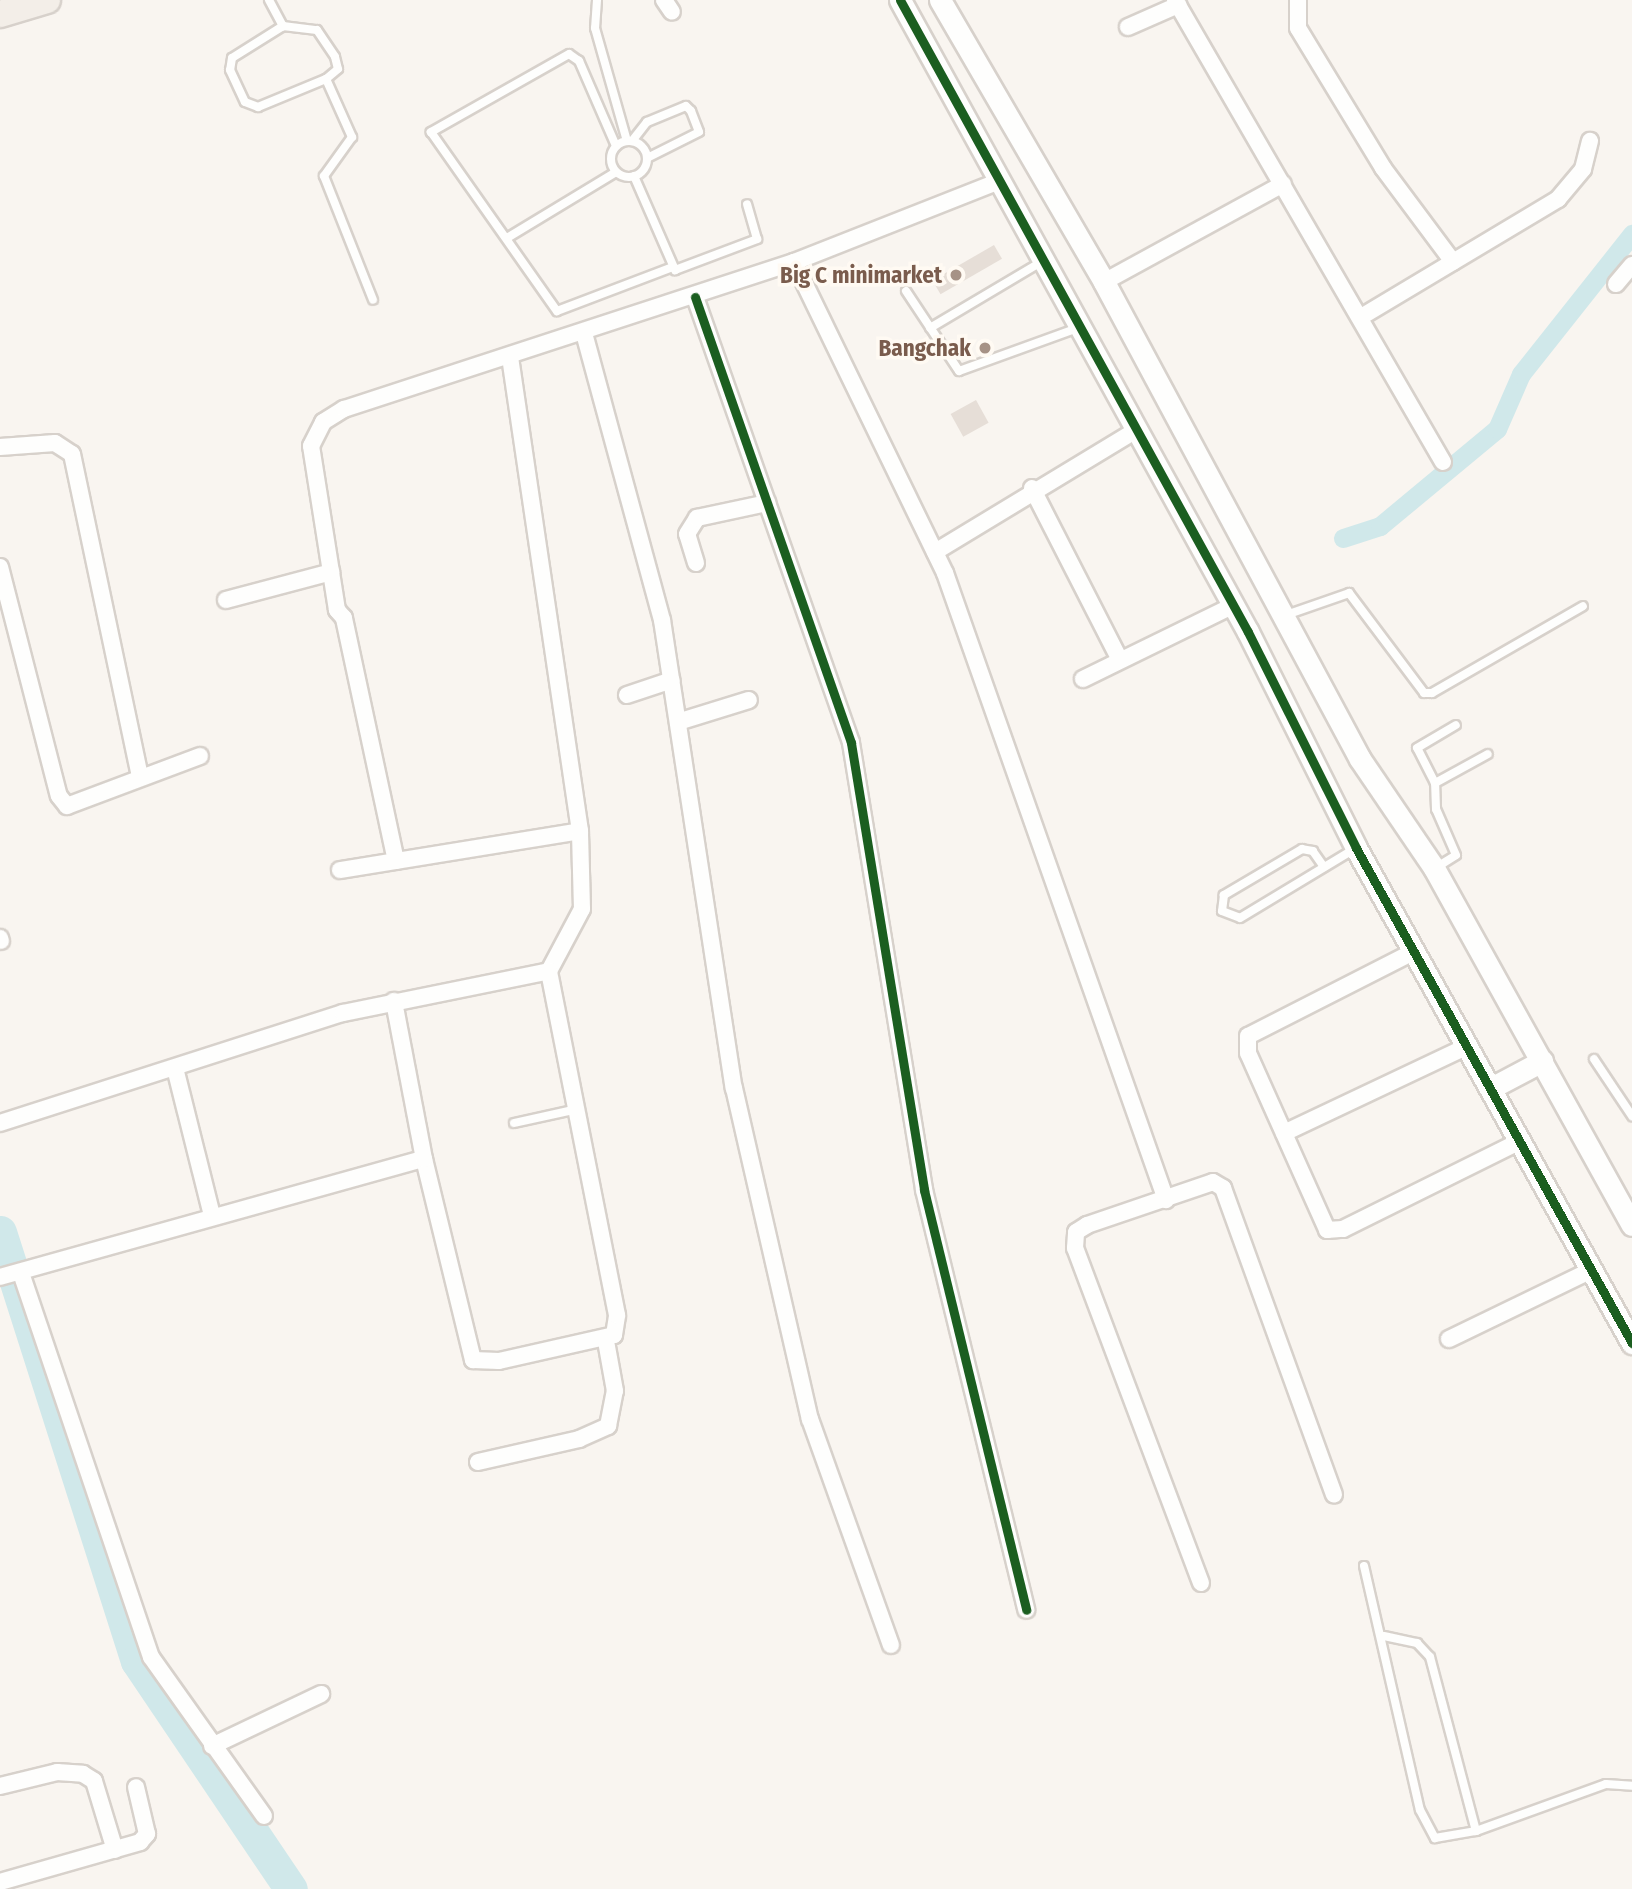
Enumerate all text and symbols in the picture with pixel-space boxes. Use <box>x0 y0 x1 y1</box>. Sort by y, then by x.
place label: Big C minimarket <box>780 261 942 289</box>
marker: Big C minimarket <box>948 267 964 283</box>
place label: Bangchak <box>879 334 971 362</box>
marker: Bangchak <box>977 340 993 356</box>

